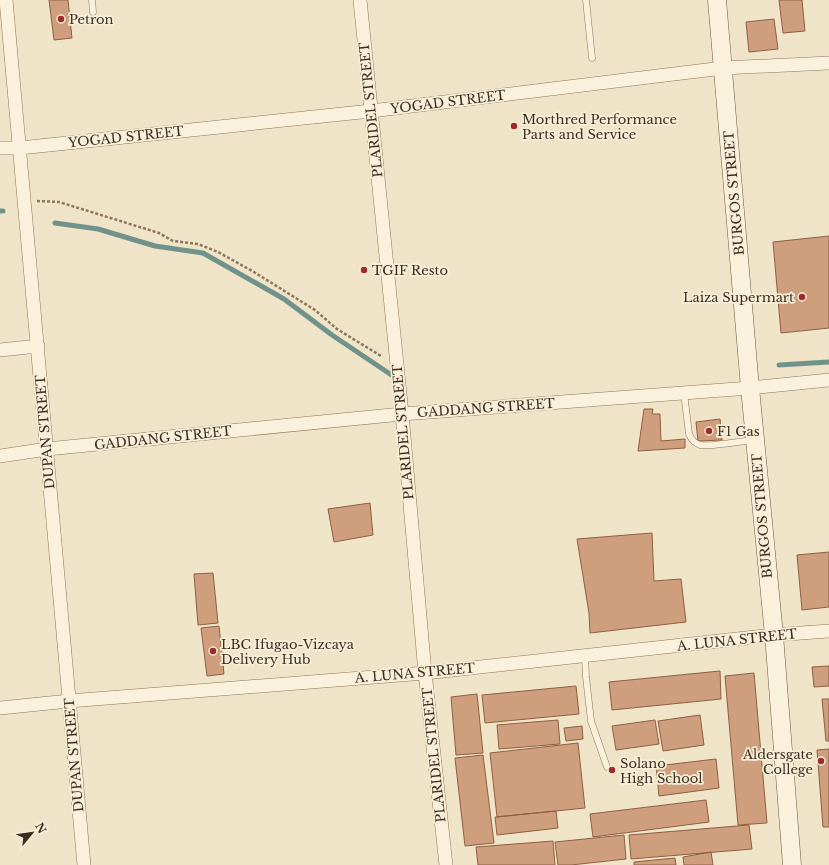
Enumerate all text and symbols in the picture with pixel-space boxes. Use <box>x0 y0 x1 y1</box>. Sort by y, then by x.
place label: Petron <box>69 11 113 28</box>
marker: Petron <box>56 14 66 24</box>
street label: PLARIDEL STREET <box>355 41 387 178</box>
street label: YOGAD STREET <box>388 86 507 118</box>
place label: Morthred Performance Parts and Service <box>522 111 677 143</box>
marker: Morthred Performance Parts and Service <box>509 121 519 131</box>
street label: YOGAD STREET <box>66 122 185 152</box>
street label: BURGOS STREET <box>720 129 748 256</box>
place label: TGIF Resto <box>372 262 448 279</box>
marker: TGIF Resto <box>359 265 369 275</box>
place label: Laiza Supermart <box>683 289 794 306</box>
marker: Laiza Supermart <box>797 292 807 302</box>
street label: PLARIDEL STREET <box>389 363 417 500</box>
street label: DUPAN STREET <box>31 374 58 490</box>
street label: GADDANG STREET <box>416 395 556 421</box>
street label: GADDANG STREET <box>93 422 233 454</box>
place label: F1 Gas <box>717 423 760 440</box>
marker: F1 Gas <box>704 426 714 436</box>
street label: BURGOS STREET <box>748 452 776 579</box>
street label: A. LUNA STREET <box>675 625 798 655</box>
place label: LBC Ifugao-Vizcaya Delivery Hub <box>221 636 355 668</box>
marker: LBC Ifugao-Vizcaya Delivery Hub <box>208 646 218 656</box>
street label: A. LUNA STREET <box>353 659 476 687</box>
street label: PLARIDEL STREET <box>418 686 450 823</box>
street label: DUPAN STREET <box>60 697 87 813</box>
place label: Aldersgate College <box>742 746 813 778</box>
place label: Solano High School <box>620 755 702 787</box>
marker: Aldersgate College <box>816 756 826 766</box>
marker: Solano High School <box>607 765 617 775</box>
north arrow <box>12 813 52 853</box>
text: N <box>32 820 50 837</box>

